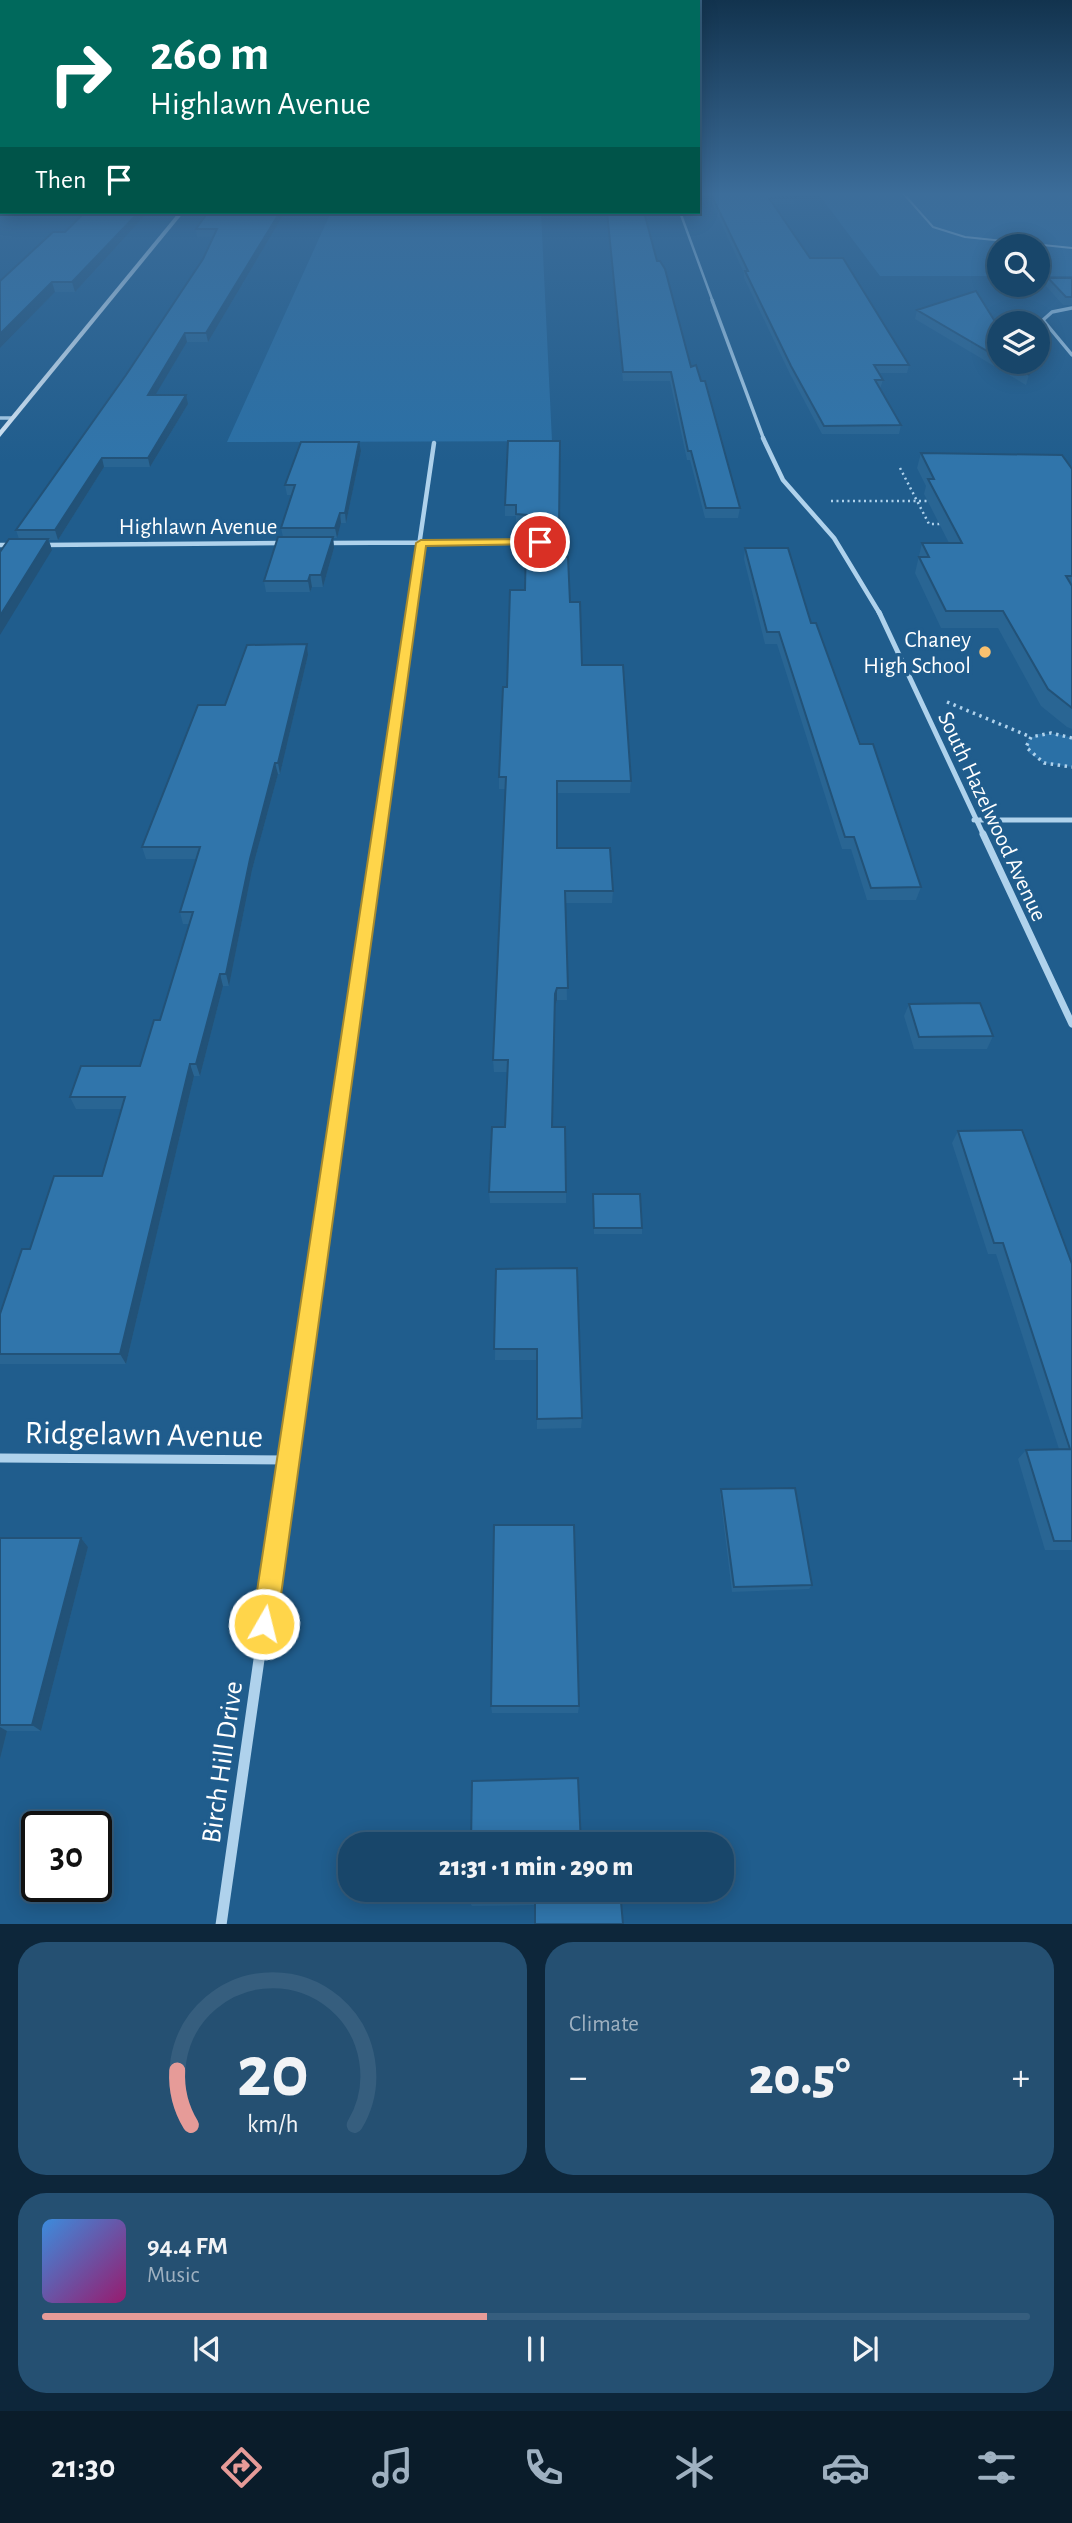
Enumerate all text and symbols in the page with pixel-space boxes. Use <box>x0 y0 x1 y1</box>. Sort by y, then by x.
icon: right <box>35 28 126 119</box>
text: 260 m <box>150 30 269 79</box>
text: Highlawn Avenue <box>150 88 371 120</box>
icon: arrive <box>100 161 138 199</box>
text: Then <box>35 167 86 193</box>
map controls <box>987 234 1050 374</box>
button: search <box>987 234 1050 297</box>
button: layers <box>987 311 1050 374</box>
pin <box>510 512 570 572</box>
street label: Highlawn Avenue <box>119 516 277 539</box>
icon: arrive <box>521 523 559 561</box>
place label: Chaney High School <box>863 629 971 678</box>
marker: Chaney High School <box>977 644 993 660</box>
street label: South Hazelwood Avenue <box>933 708 1050 925</box>
street label: Ridgelawn Avenue <box>24 1417 264 1454</box>
position arrow <box>227 1587 301 1661</box>
street label: Birch Hill Drive <box>198 1679 248 1845</box>
speed limit sign: 30 <box>21 1811 112 1902</box>
text: 21:31 · 1 min · 290 m <box>439 1854 633 1880</box>
text: Climate <box>569 2013 639 2036</box>
text: 20 <box>236 2037 309 2110</box>
text: 20.5° <box>749 2051 850 2103</box>
text: − <box>569 2059 587 2097</box>
text: + <box>1012 2059 1030 2097</box>
text: km/h <box>247 2111 298 2136</box>
text: 94.4 FM <box>147 2233 228 2259</box>
text: Music <box>147 2264 199 2287</box>
icon: previous <box>188 2330 226 2368</box>
icon: pause <box>517 2330 555 2368</box>
icon: next <box>846 2330 884 2368</box>
icon: directions <box>217 2443 266 2492</box>
icon: music <box>368 2443 417 2492</box>
icon: phone <box>519 2443 568 2492</box>
icon: climate <box>670 2443 719 2492</box>
icon: car <box>821 2443 870 2492</box>
icon: filters <box>972 2443 1021 2492</box>
text: 21:30 <box>51 2451 115 2483</box>

